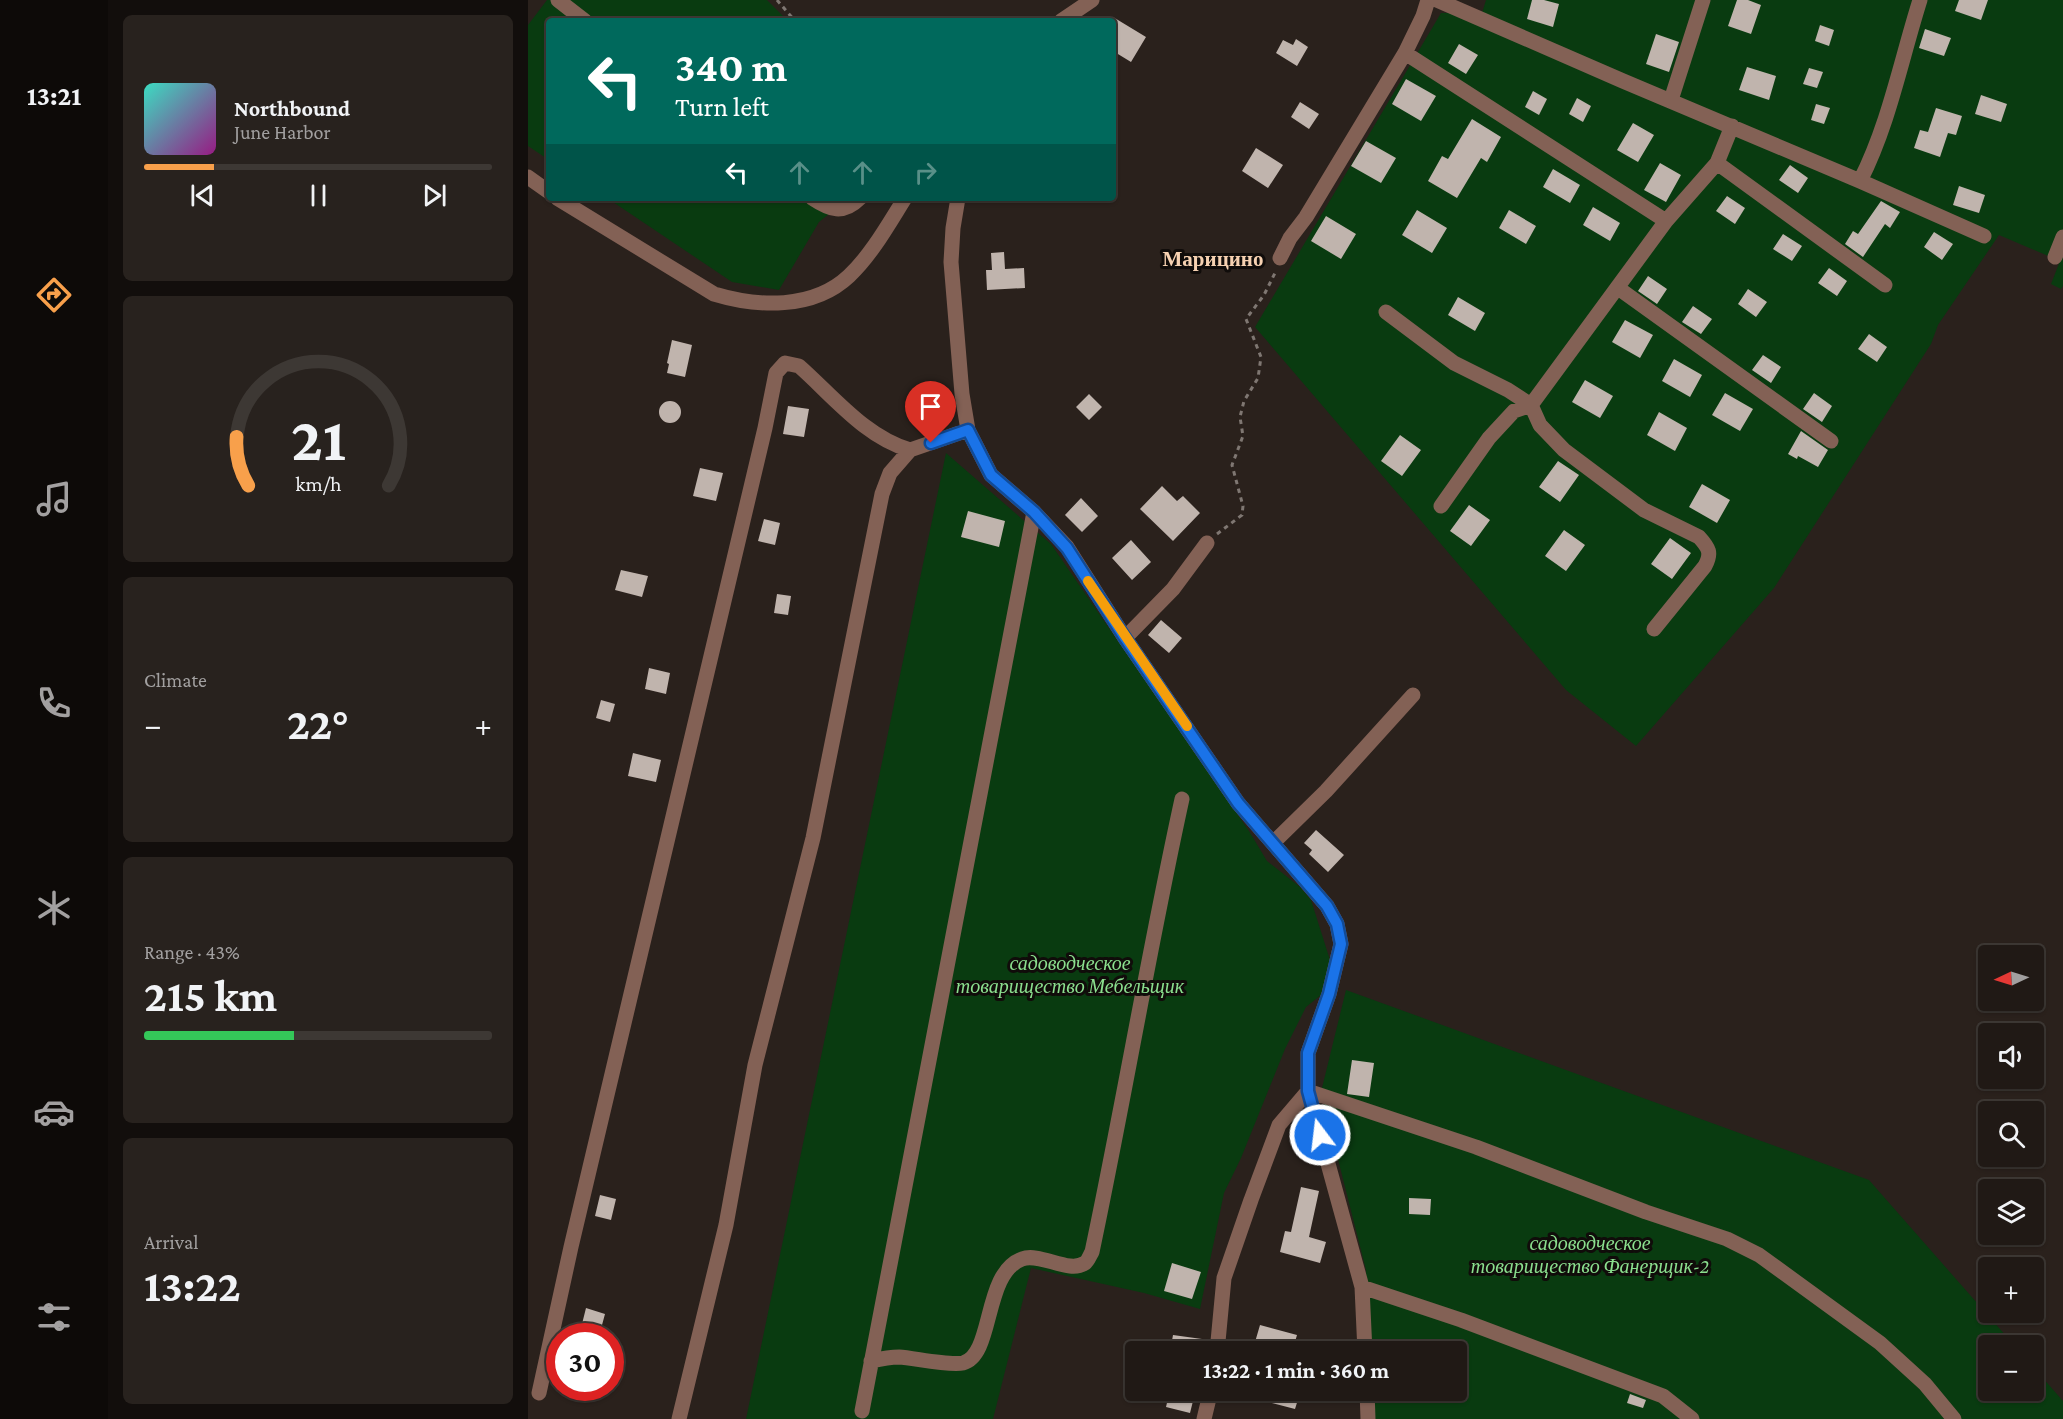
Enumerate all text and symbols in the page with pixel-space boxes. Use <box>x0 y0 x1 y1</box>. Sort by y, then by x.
icon: left <box>576 42 654 120</box>
text: 340 m <box>675 43 787 90</box>
text: 13:21 <box>27 81 81 111</box>
text: Turn left <box>675 92 769 122</box>
text: Northbound <box>234 96 350 121</box>
text: June Harbor <box>234 121 331 143</box>
icon: left <box>720 156 753 189</box>
icon: ahead <box>783 156 816 189</box>
icon: ahead <box>846 156 879 189</box>
icon: right <box>909 156 942 189</box>
icon: previous <box>186 179 219 212</box>
icon: pause <box>302 179 335 212</box>
icon: next <box>418 179 451 212</box>
district label: Марицино <box>1163 247 1263 271</box>
icon: directions <box>33 274 75 316</box>
pin <box>905 381 956 443</box>
icon: arrive <box>914 390 947 423</box>
text: 21 <box>290 404 346 473</box>
text: km/h <box>295 472 342 496</box>
icon: music <box>33 478 75 520</box>
text: Climate <box>144 669 207 691</box>
icon: phone <box>33 682 75 724</box>
text: 22° <box>287 699 349 749</box>
text: − <box>144 706 161 743</box>
text: + <box>475 706 492 743</box>
icon: climate <box>33 887 75 929</box>
text: Range · 43% <box>144 941 240 963</box>
north arrow <box>1978 945 2044 1011</box>
map controls <box>1978 945 2044 1401</box>
park label: садоводческое товарищество Мебельщик <box>956 952 1185 998</box>
text: 215 km <box>144 971 277 1021</box>
button: sound <box>1978 1023 2044 1089</box>
icon: car <box>33 1091 75 1133</box>
button: search <box>1978 1101 2044 1167</box>
position arrow <box>1288 1103 1352 1167</box>
button: layers <box>1978 1179 2044 1245</box>
text: Arrival <box>144 1231 198 1253</box>
park label: садоводческое товарищество Фанерщик-2 <box>1471 1232 1709 1278</box>
button: + <box>1978 1257 2044 1323</box>
text: 13:22 <box>144 1261 241 1311</box>
icon: filters <box>33 1296 75 1338</box>
speed limit sign: 30 <box>546 1323 624 1401</box>
button: − <box>1978 1335 2044 1401</box>
text: 13:22 · 1 min · 360 m <box>1203 1358 1389 1383</box>

